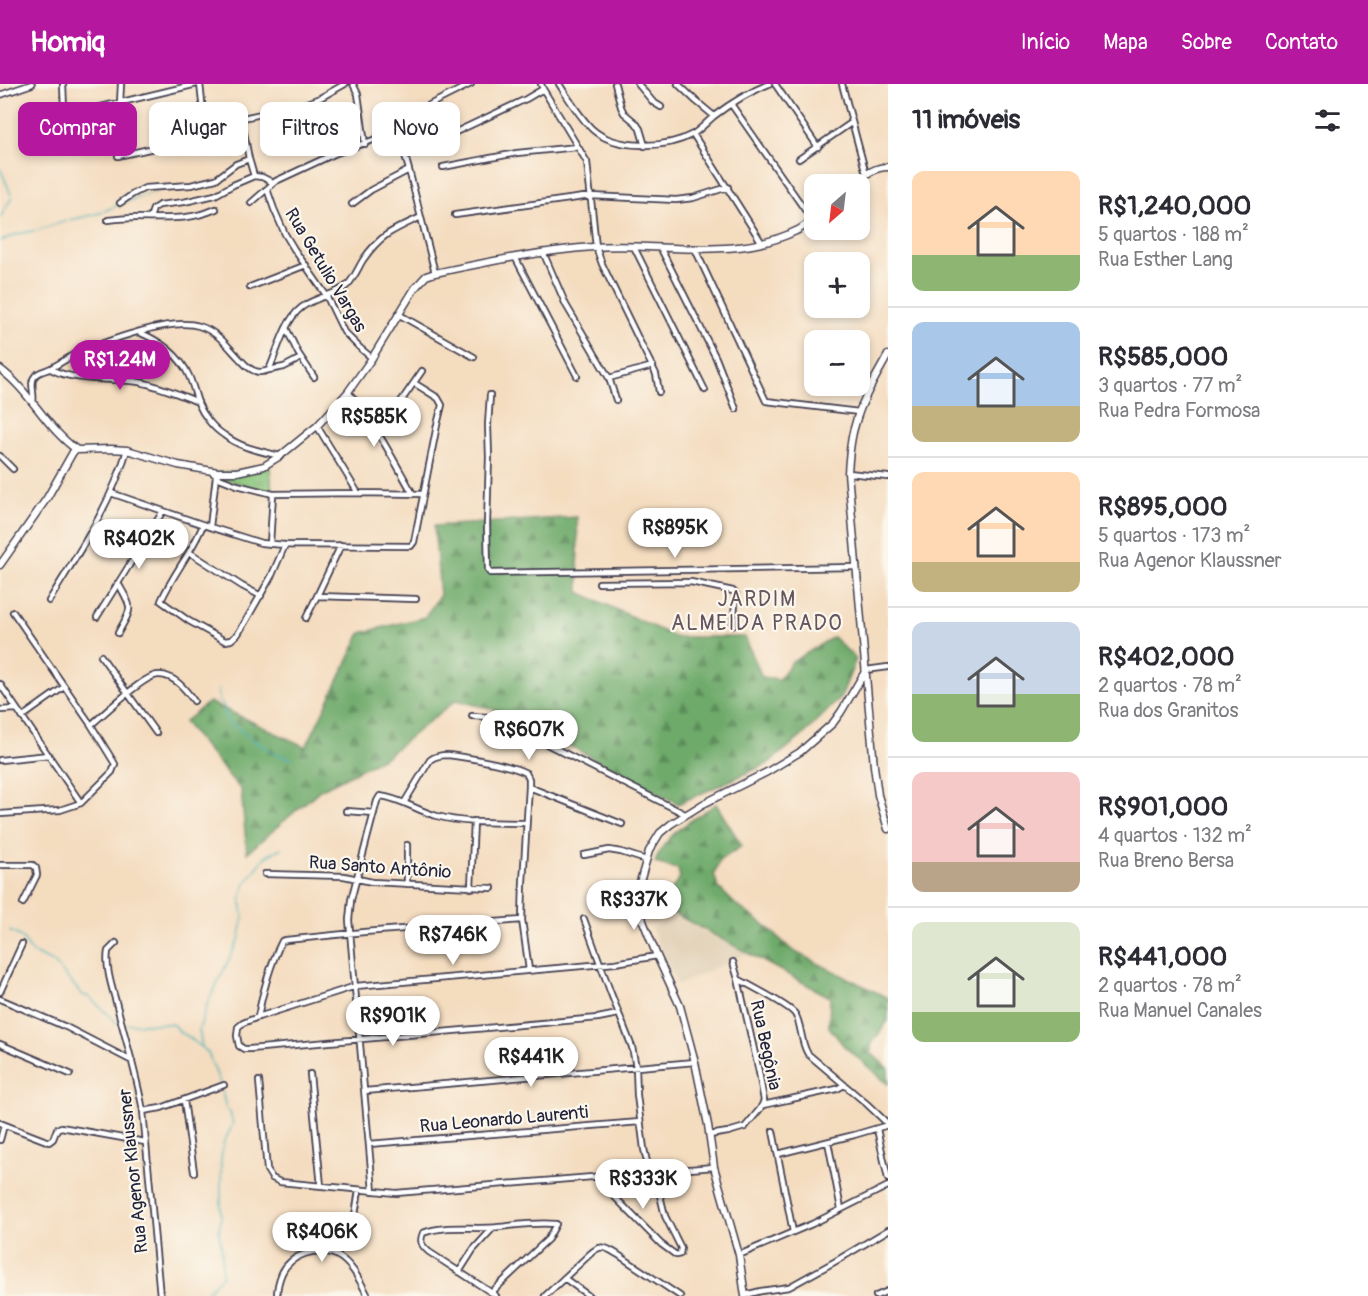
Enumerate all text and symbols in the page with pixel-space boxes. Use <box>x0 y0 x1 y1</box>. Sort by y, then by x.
text: Homiq <box>30 25 105 60</box>
text: Início <box>1021 29 1070 56</box>
text: Mapa <box>1103 29 1148 56</box>
text: Sobre <box>1181 29 1232 56</box>
text: Contato <box>1265 29 1338 56</box>
chip: Comprar <box>18 102 137 156</box>
chip: Alugar <box>149 102 248 156</box>
chip: Filtros <box>260 102 360 156</box>
chip: Novo <box>372 102 460 156</box>
text: 11 imóveis <box>912 104 1020 136</box>
icon: filters <box>1311 104 1344 137</box>
north arrow <box>804 174 870 240</box>
map controls <box>804 174 870 396</box>
text: R$1,240,000 <box>1098 190 1251 222</box>
icon: home <box>960 195 1032 267</box>
street label: Rua Getulio Vargas <box>279 204 372 337</box>
text: 5 quartos · 188 m² <box>1098 222 1249 247</box>
text: Rua Esther Lang <box>1098 247 1233 272</box>
button: + <box>804 252 870 318</box>
button: − <box>804 330 870 396</box>
pin: R$1.24M <box>65 340 175 391</box>
text: R$585,000 <box>1098 341 1228 373</box>
icon: home <box>960 346 1032 418</box>
text: R$1.24M <box>84 347 156 372</box>
text: 3 quartos · 77 m² <box>1098 373 1242 398</box>
pin: R$585K <box>325 397 423 448</box>
text: Rua Pedra Formosa <box>1098 398 1260 423</box>
text: R$585K <box>341 404 407 429</box>
text: R$895,000 <box>1098 491 1228 523</box>
icon: home <box>960 496 1032 568</box>
pin: R$895K <box>626 508 724 559</box>
text: R$895K <box>642 515 708 540</box>
pin: R$402K <box>90 519 188 570</box>
text: 5 quartos · 173 m² <box>1098 523 1250 548</box>
text: R$402K <box>104 526 174 551</box>
text: Rua Agenor Klaussner <box>1098 548 1282 573</box>
district label: JARDIM ALMEIDA PRADO <box>671 586 843 637</box>
text: R$402,000 <box>1098 641 1234 673</box>
icon: home <box>960 646 1032 718</box>
text: 2 quartos · 78 m² <box>1098 673 1242 698</box>
text: Rua dos Granitos <box>1098 698 1238 723</box>
pin: R$607K <box>480 710 578 761</box>
text: R$607K <box>494 717 564 742</box>
text: R$901,000 <box>1098 791 1228 823</box>
icon: home <box>960 796 1032 868</box>
text: 4 quartos · 132 m² <box>1098 823 1252 848</box>
text: Rua Breno Bersa <box>1098 848 1234 873</box>
street label: Rua Santo Antônio <box>308 851 452 884</box>
pin: R$337K <box>585 880 683 931</box>
text: R$337K <box>600 887 668 912</box>
pin: R$746K <box>404 915 502 966</box>
text: R$746K <box>419 922 487 947</box>
text: R$441,000 <box>1098 941 1227 973</box>
icon: home <box>960 946 1032 1018</box>
text: 2 quartos · 78 m² <box>1098 973 1242 998</box>
pin: R$901K <box>344 996 442 1047</box>
street label: Rua Begônia <box>745 998 786 1092</box>
text: Rua Manuel Canales <box>1098 998 1262 1023</box>
text: R$901K <box>360 1003 426 1028</box>
pin: R$441K <box>482 1037 580 1088</box>
text: R$441K <box>498 1044 564 1069</box>
street label: Rua Agenor Klaussner <box>113 1087 154 1254</box>
street label: Rua Leonardo Laurenti <box>419 1101 589 1138</box>
pin: R$333K <box>594 1159 692 1210</box>
text: R$333K <box>609 1166 677 1191</box>
pin: R$406K <box>273 1212 371 1263</box>
text: R$406K <box>286 1219 358 1244</box>

